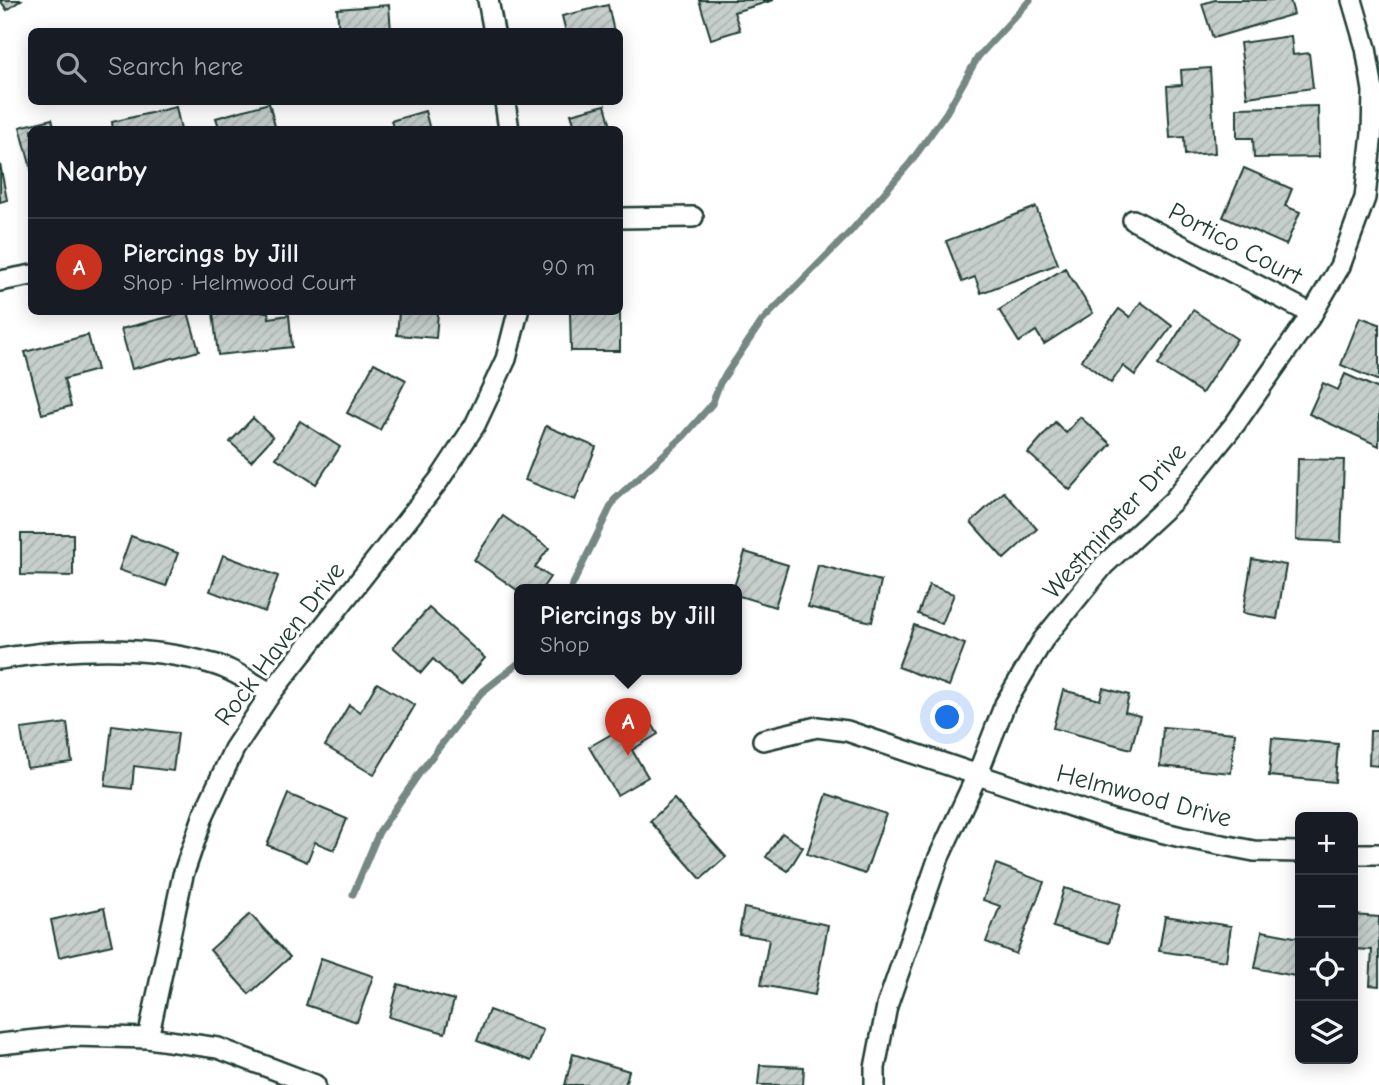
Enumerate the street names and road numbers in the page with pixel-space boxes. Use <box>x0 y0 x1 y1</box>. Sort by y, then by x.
street label: Portico Court <box>1163 196 1308 292</box>
street label: Westminster Drive <box>1037 437 1193 605</box>
street label: Rock Haven Drive <box>209 556 351 732</box>
street label: Helmwood Drive <box>1053 758 1235 834</box>

